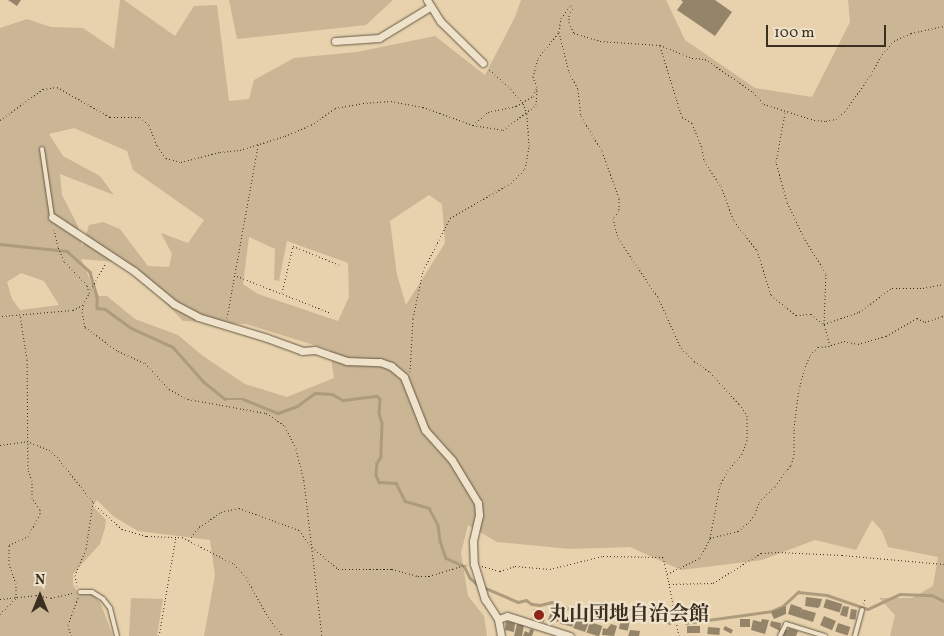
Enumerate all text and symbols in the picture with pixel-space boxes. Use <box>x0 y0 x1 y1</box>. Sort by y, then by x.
scale bar <box>769 15 889 47</box>
text: 100 m <box>774 23 814 44</box>
north arrow <box>15 571 65 621</box>
text: N <box>35 571 45 590</box>
place label: 丸山団地自治会館 <box>549 603 709 627</box>
marker: 丸山団地自治会館 <box>533 609 545 621</box>

